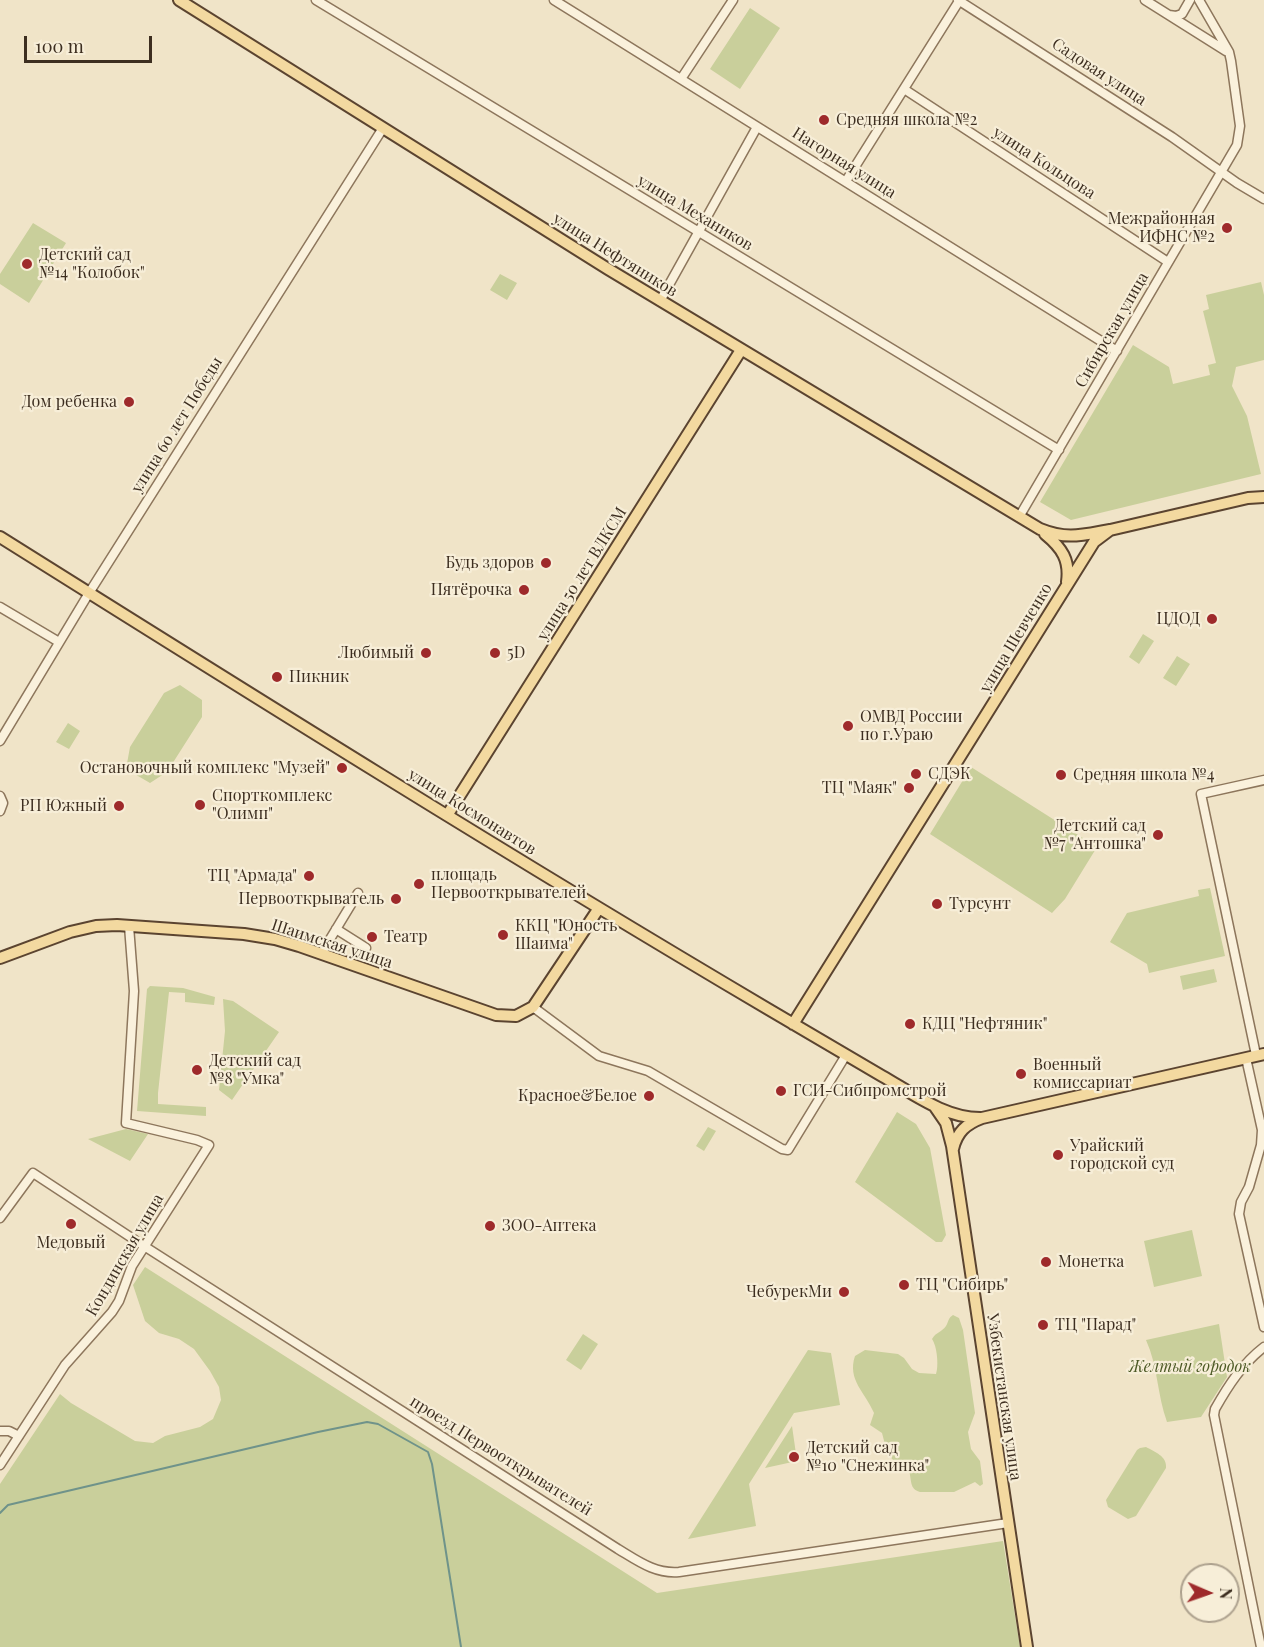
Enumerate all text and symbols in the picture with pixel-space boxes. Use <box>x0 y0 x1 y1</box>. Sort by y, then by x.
scale bar <box>27 24 154 62</box>
text: 100 m <box>35 34 84 58</box>
street label: Садовая улица <box>1048 34 1150 110</box>
place label: Средняя школа №2 <box>836 110 977 130</box>
marker: Средняя школа №2 <box>817 113 831 127</box>
street label: Нагорная улица <box>788 123 900 203</box>
street label: улица Кольцова <box>989 123 1099 203</box>
street label: улица Механиков <box>634 171 756 255</box>
street label: улица Нефтяников <box>549 209 681 301</box>
place label: Межрайонная ИФНС №2 <box>1108 209 1215 247</box>
marker: Межрайонная ИФНС №2 <box>1220 221 1234 235</box>
place label: Детский сад №14 "Колобок" <box>39 245 145 283</box>
marker: Детский сад №14 "Колобок" <box>20 257 34 271</box>
street label: Сибирская улица <box>1071 269 1153 391</box>
street label: улица 60 лет Победы <box>127 354 227 496</box>
place label: Дом ребенка <box>22 392 117 412</box>
marker: Дом ребенка <box>122 395 136 409</box>
street label: улица 50 лет ВЛКСМ <box>533 504 631 644</box>
place label: Будь здоров <box>446 553 534 573</box>
marker: Будь здоров <box>539 556 553 570</box>
place label: Пятёрочка <box>431 580 512 600</box>
street label: улица Шевченко <box>976 580 1056 696</box>
marker: Пятёрочка <box>517 583 531 597</box>
place label: ЦДОД <box>1157 609 1200 629</box>
marker: ЦДОД <box>1205 612 1219 626</box>
place label: Любимый <box>338 643 414 663</box>
place label: 5D <box>507 643 525 663</box>
marker: Любимый <box>419 646 433 660</box>
marker: 5D <box>488 646 502 660</box>
place label: Пикник <box>289 667 349 687</box>
marker: Пикник <box>270 670 284 684</box>
place label: ОМВД России по г.Ураю <box>860 707 963 745</box>
marker: ОМВД России по г.Ураю <box>841 719 855 733</box>
place label: Остановочный комплекс "Музей" <box>80 758 330 778</box>
marker: Остановочный комплекс "Музей" <box>335 761 349 775</box>
place label: СДЭК <box>928 764 971 784</box>
street label: улица Космонавтов <box>404 765 540 859</box>
place label: Средняя школа №4 <box>1073 765 1215 785</box>
marker: СДЭК <box>909 767 923 781</box>
marker: Средняя школа №4 <box>1054 768 1068 782</box>
place label: ТЦ "Маяк" <box>822 778 897 798</box>
marker: ТЦ "Маяк" <box>902 781 916 795</box>
place label: Спорткомплекс "Олимп" <box>212 786 332 824</box>
place label: РП Южный <box>20 796 107 816</box>
marker: Спорткомплекс "Олимп" <box>193 798 207 812</box>
marker: РП Южный <box>112 799 126 813</box>
place label: Детский сад №7 "Антошка" <box>1044 816 1146 854</box>
marker: Детский сад №7 "Антошка" <box>1151 828 1165 842</box>
place label: площадь Первооткрывателей <box>431 865 586 903</box>
place label: ТЦ "Армада" <box>207 866 297 886</box>
marker: ТЦ "Армада" <box>302 869 316 883</box>
marker: площадь Первооткрывателей <box>412 877 426 891</box>
place label: Первооткрыватель <box>238 889 384 909</box>
marker: Первооткрыватель <box>389 892 403 906</box>
place label: Турсунт <box>949 894 1011 914</box>
marker: Турсунт <box>930 897 944 911</box>
street label: Шаимская улица <box>269 915 395 973</box>
place label: ККЦ "Юность Шаима" <box>515 916 617 954</box>
place label: Театр <box>384 927 427 947</box>
marker: ККЦ "Юность Шаима" <box>496 928 510 942</box>
marker: Театр <box>365 930 379 944</box>
place label: КДЦ "Нефтяник" <box>922 1014 1047 1034</box>
marker: КДЦ "Нефтяник" <box>903 1017 917 1031</box>
place label: Детский сад №8 "Умка" <box>209 1051 301 1089</box>
place label: Военный комиссариат <box>1033 1055 1132 1093</box>
marker: Детский сад №8 "Умка" <box>190 1063 204 1077</box>
marker: Военный комиссариат <box>1014 1067 1028 1081</box>
place label: ГСИ-Сибпромстрой <box>793 1081 946 1101</box>
marker: ГСИ-Сибпромстрой <box>774 1084 788 1098</box>
place label: Красное&Белое <box>518 1086 637 1106</box>
marker: Красное&Белое <box>642 1089 656 1103</box>
place label: Урайский городской суд <box>1070 1136 1174 1174</box>
marker: Урайский городской суд <box>1051 1148 1065 1162</box>
street label: Кондинская улица <box>82 1190 168 1320</box>
place label: ЗОО-Аптека <box>502 1216 596 1236</box>
marker: Медовый <box>64 1217 78 1231</box>
marker: ЗОО-Аптека <box>483 1219 497 1233</box>
place label: Медовый <box>36 1233 106 1253</box>
place label: Монетка <box>1058 1252 1124 1272</box>
marker: Монетка <box>1039 1255 1053 1269</box>
place label: ТЦ "Сибирь" <box>916 1275 1008 1295</box>
marker: ТЦ "Сибирь" <box>897 1278 911 1292</box>
place label: ЧебурекМи <box>746 1282 832 1302</box>
marker: ЧебурекМи <box>837 1285 851 1299</box>
street label: Узбекистанская улица <box>983 1312 1025 1482</box>
place label: ТЦ "Парад" <box>1055 1315 1136 1335</box>
marker: ТЦ "Парад" <box>1036 1318 1050 1332</box>
park label: Желтый городок <box>1129 1357 1251 1377</box>
street label: проезд Первооткрывателей <box>406 1392 596 1520</box>
place label: Детский сад №10 "Снежинка" <box>806 1438 929 1476</box>
marker: Детский сад №10 "Снежинка" <box>787 1450 801 1464</box>
north arrow <box>1180 1563 1240 1623</box>
text: N <box>1216 1587 1237 1600</box>

